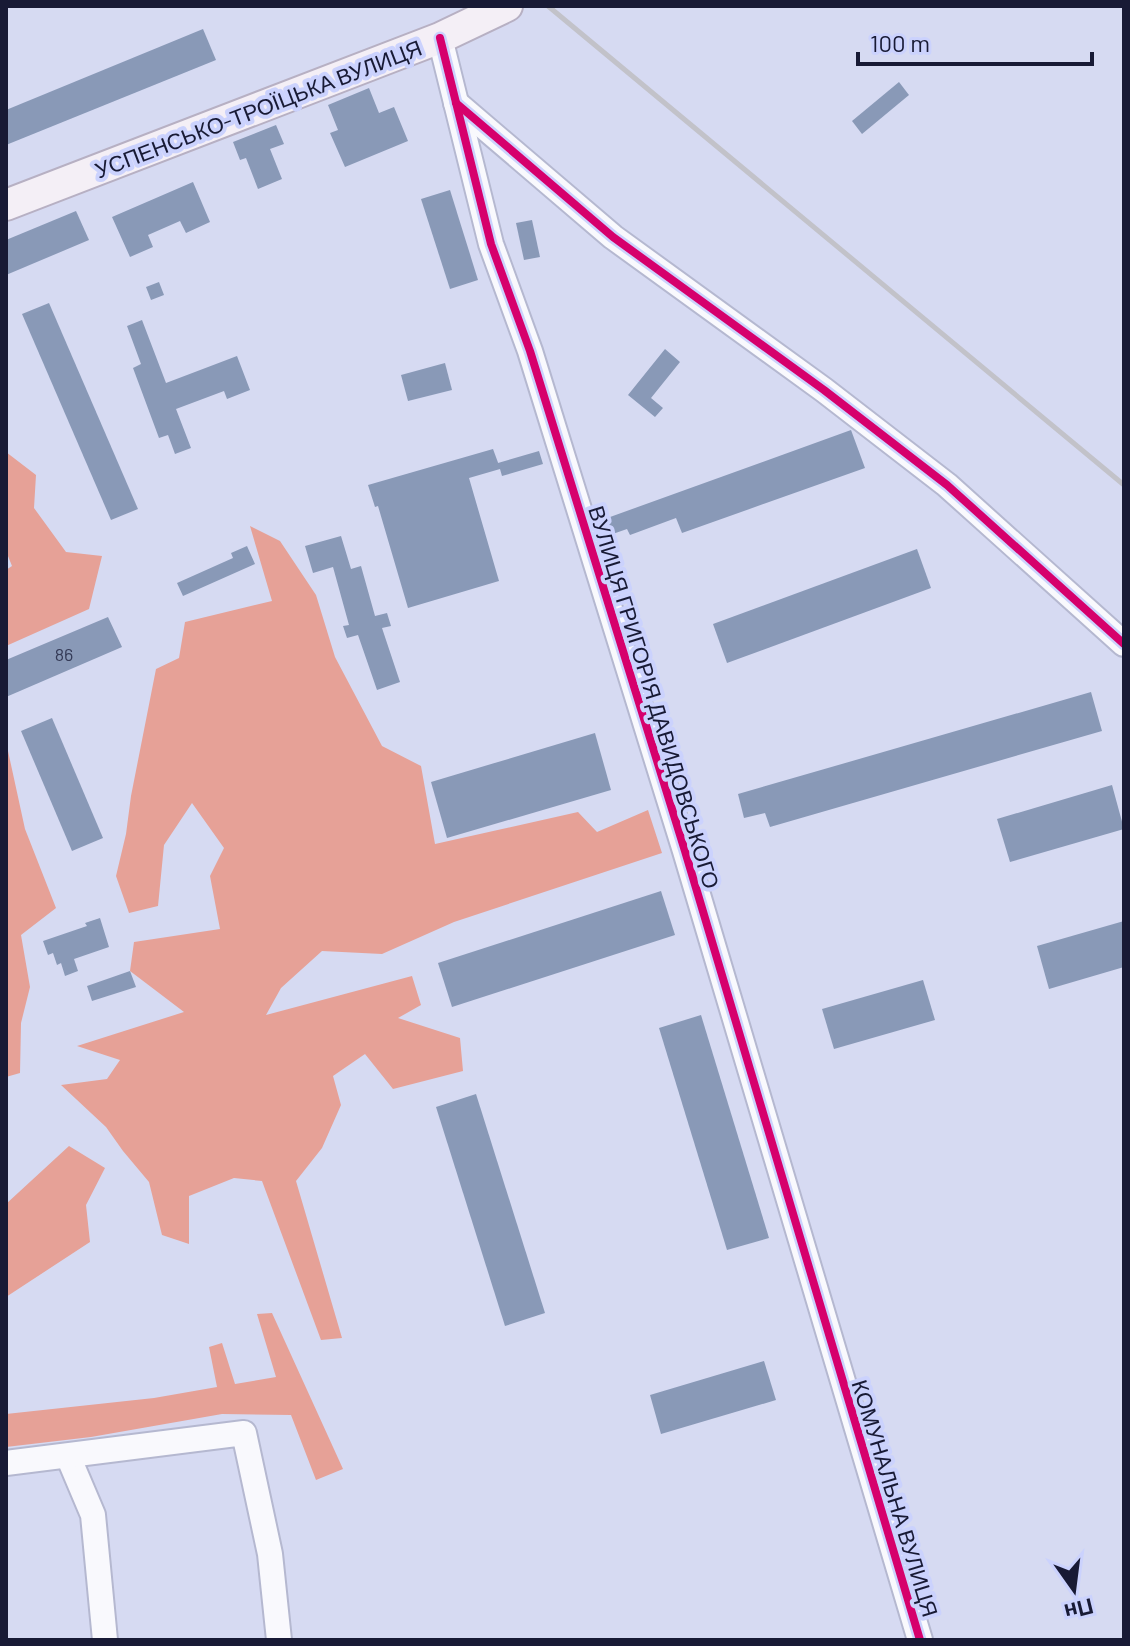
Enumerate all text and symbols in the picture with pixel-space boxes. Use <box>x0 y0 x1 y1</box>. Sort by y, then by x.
scale bar <box>858 16 1092 66</box>
text: 100 m <box>870 28 930 57</box>
street label: УСПЕНСЬКО-ТРОЇЦЬКА ВУЛИЦЯ <box>91 34 425 183</box>
street label: ВУЛИЦЯ ГРИГОРІЯ ДАВИДОВСЬКОГО <box>583 502 726 892</box>
house number: 86 <box>55 643 73 665</box>
street label: КОМУНАЛЬНА ВУЛИЦЯ <box>847 1376 944 1620</box>
north arrow <box>1034 1550 1114 1630</box>
text: Пн <box>1062 1594 1096 1627</box>

